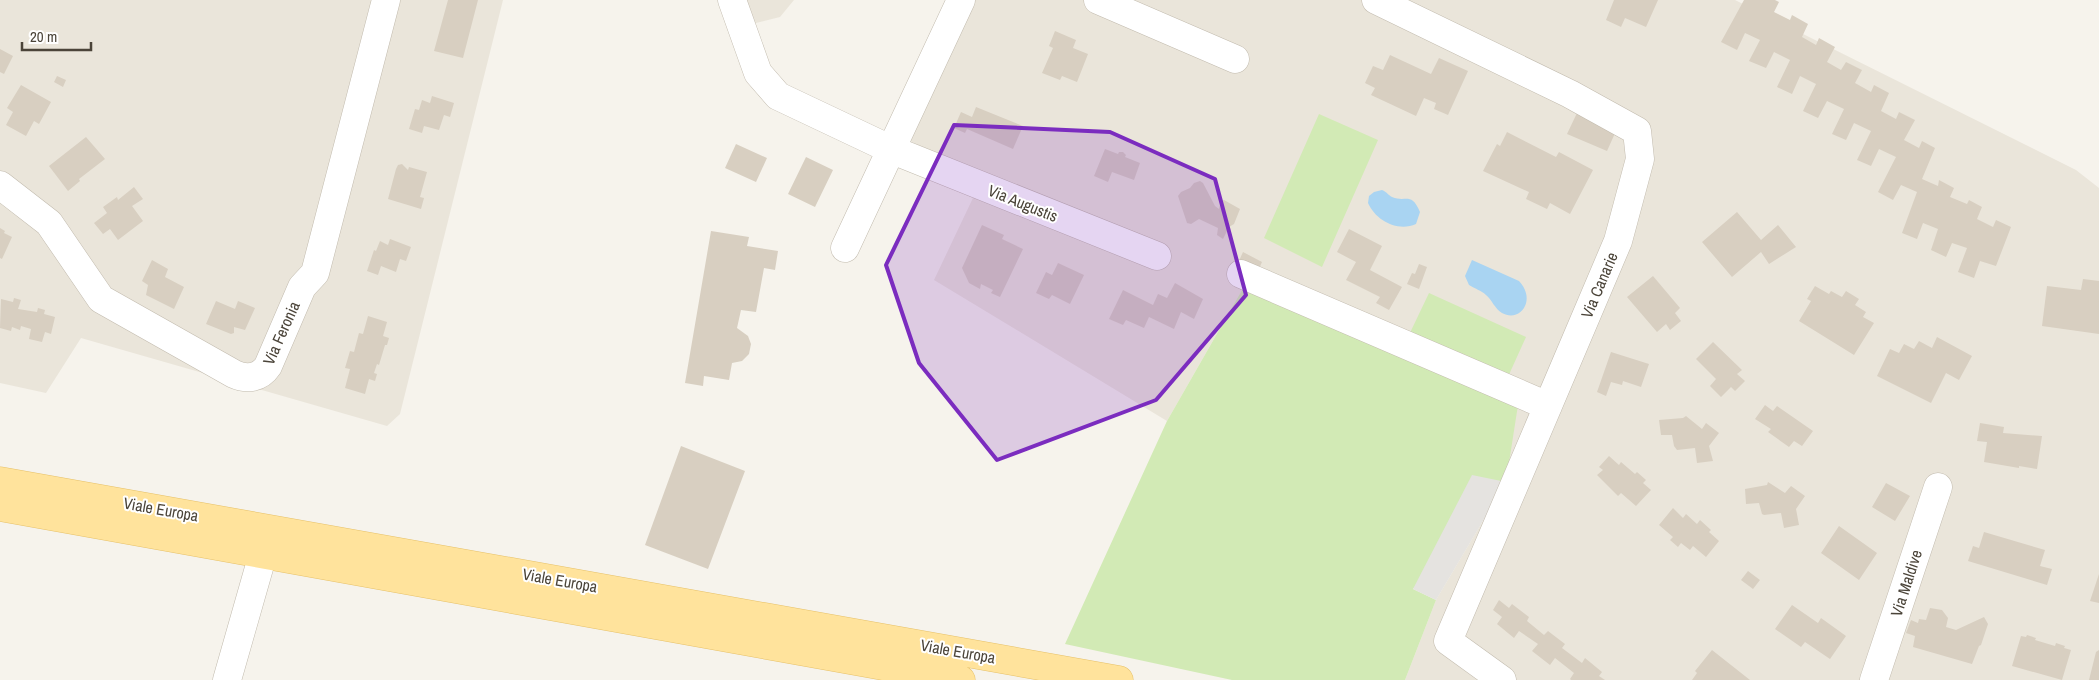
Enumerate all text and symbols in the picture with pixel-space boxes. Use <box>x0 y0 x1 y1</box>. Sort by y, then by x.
scale bar <box>22 20 91 52</box>
text: 20 m <box>30 26 57 47</box>
street label: Via Augustis <box>985 179 1061 227</box>
street label: Via Canarie <box>1575 249 1623 321</box>
street label: Via Feronia <box>257 297 305 368</box>
street label: Viale Europa <box>122 492 201 527</box>
street label: Via Maldive <box>1885 547 1927 619</box>
street label: Viale Europa <box>521 563 600 598</box>
street label: Viale Europa <box>919 634 998 669</box>

